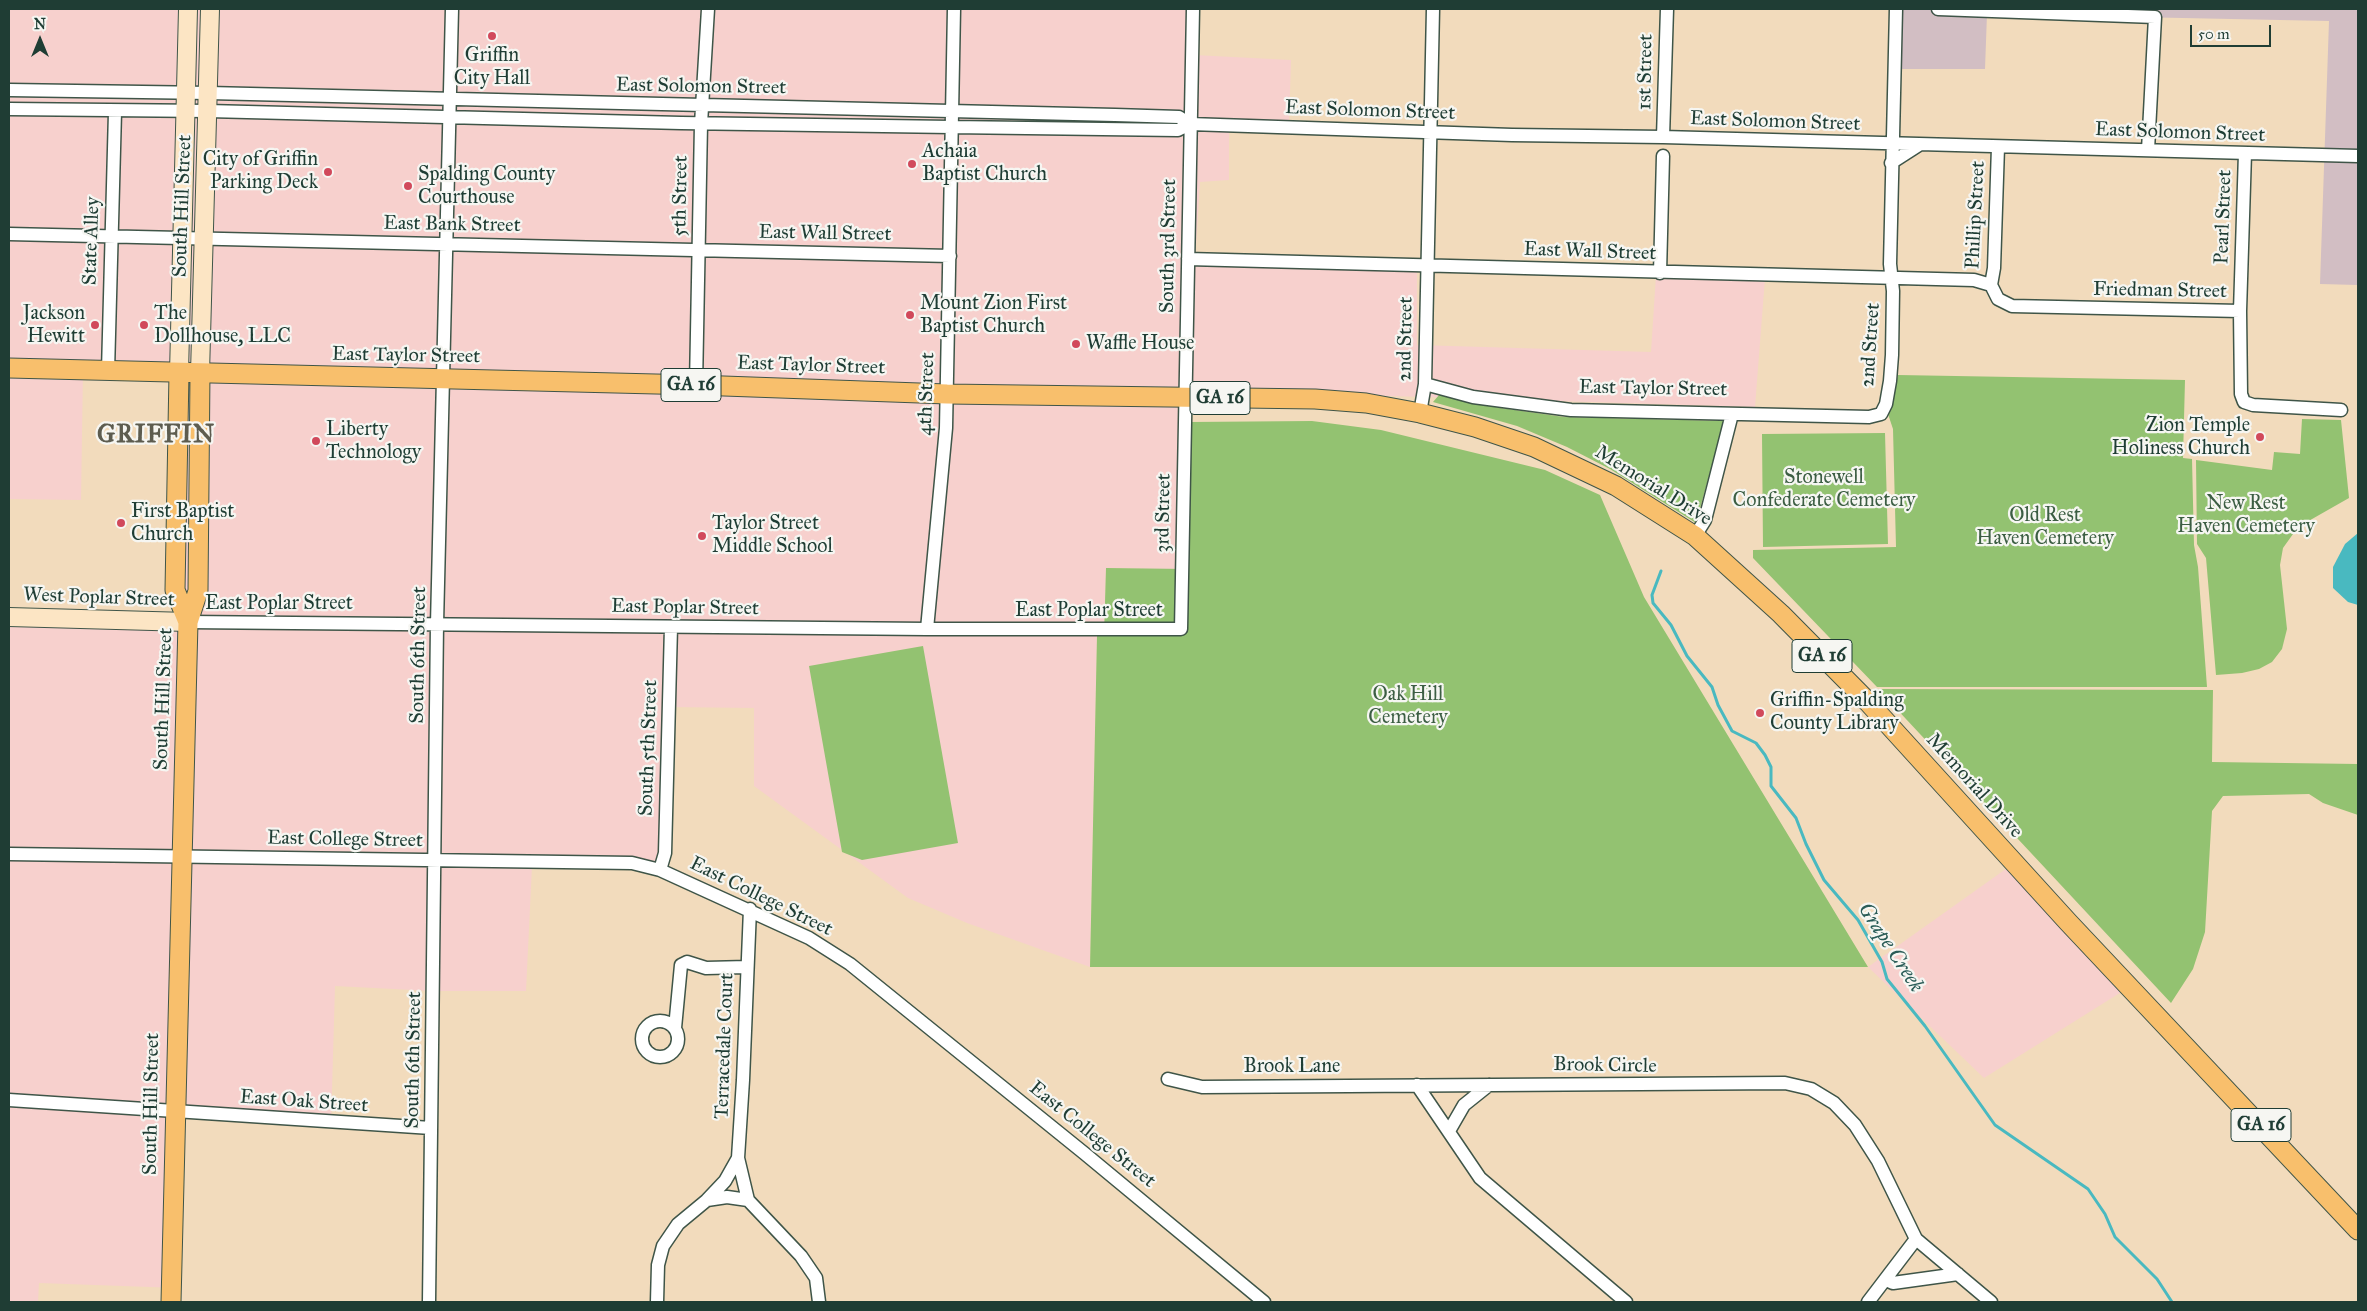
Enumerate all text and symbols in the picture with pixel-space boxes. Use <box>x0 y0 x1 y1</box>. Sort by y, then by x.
north arrow <box>15 15 65 65</box>
scale bar <box>2192 15 2273 47</box>
text: N <box>34 16 46 33</box>
text: 50 m <box>2198 25 2230 43</box>
marker: Griffin City Hall <box>486 30 498 42</box>
street label: 1st Street <box>1633 34 1659 110</box>
place label: Griffin City Hall <box>454 44 530 91</box>
street label: East Solomon Street <box>616 74 786 100</box>
street label: East Solomon Street <box>1284 96 1456 126</box>
street label: East Solomon Street <box>1689 107 1861 137</box>
street label: East Solomon Street <box>2094 118 2266 148</box>
street label: South Hill Street <box>169 134 197 278</box>
place label: Achaia Baptist Church <box>922 140 1047 187</box>
place label: City of Griffin Parking Deck <box>203 148 318 195</box>
street label: 5th Street <box>668 155 694 237</box>
marker: Achaia Baptist Church <box>906 158 918 170</box>
street label: Phillip Street <box>1961 160 1991 270</box>
place label: Spalding County Courthouse <box>418 163 555 210</box>
marker: City of Griffin Parking Deck <box>322 166 334 178</box>
street label: Pearl Street <box>2210 169 2238 265</box>
street label: South 3rd Street <box>1156 179 1182 313</box>
marker: Spalding County Courthouse <box>402 180 414 192</box>
street label: State Alley <box>78 196 106 286</box>
street label: East Bank Street <box>383 212 521 238</box>
street label: East Wall Street <box>758 221 892 247</box>
street label: East Wall Street <box>1523 238 1657 266</box>
street label: Friedman Street <box>2093 278 2227 304</box>
place label: Mount Zion First Baptist Church <box>920 292 1067 339</box>
street label: 2nd Street <box>1393 296 1419 382</box>
place label: Jackson Hewitt <box>23 302 85 349</box>
place label: The Dollhouse, LLC <box>154 302 291 349</box>
street label: 2nd Street <box>1856 302 1886 388</box>
marker: Mount Zion First Baptist Church <box>904 309 916 321</box>
marker: Jackson Hewitt <box>89 319 101 331</box>
marker: The Dollhouse, LLC <box>138 319 150 331</box>
place label: Waffle House <box>1086 332 1194 356</box>
marker: Waffle House <box>1070 338 1082 350</box>
street label: East Taylor Street <box>332 343 480 369</box>
street label: East Taylor Street <box>736 351 886 381</box>
street label: 4th Street <box>914 352 940 436</box>
road number: GA 16 <box>661 368 721 402</box>
street label: East Taylor Street <box>1579 376 1727 402</box>
road number: GA 16 <box>1190 382 1250 414</box>
place label: Zion Temple Holiness Church <box>2112 414 2250 461</box>
place label: Liberty Technology <box>326 418 421 465</box>
district label: GRIFFIN <box>96 421 216 451</box>
marker: Zion Temple Holiness Church <box>2254 431 2266 443</box>
marker: Liberty Technology <box>310 435 322 447</box>
street label: Memorial Drive <box>1590 441 1716 531</box>
park label: Stonewell Confederate Cemetery <box>1733 466 1915 513</box>
street label: 3rd Street <box>1151 473 1177 553</box>
park label: New Rest Haven Cemetery <box>2177 492 2315 539</box>
place label: First Baptist Church <box>131 500 234 547</box>
park label: Old Rest Haven Cemetery <box>1976 504 2114 551</box>
place label: Taylor Street Middle School <box>712 512 833 559</box>
marker: First Baptist Church <box>115 517 127 529</box>
marker: Taylor Street Middle School <box>696 530 708 542</box>
street label: West Poplar Street <box>23 583 175 613</box>
street label: South 6th Street <box>406 586 432 724</box>
street label: East Poplar Street <box>205 592 353 616</box>
street label: East Poplar Street <box>611 595 759 621</box>
street label: East Poplar Street <box>1015 599 1163 623</box>
street label: South Hill Street <box>150 627 178 771</box>
road number: GA 16 <box>1792 640 1852 672</box>
street label: South 5th Street <box>635 679 663 817</box>
park label: Oak Hill Cemetery <box>1368 683 1448 730</box>
place label: Griffin-Spalding County Library <box>1770 689 1903 736</box>
marker: Griffin-Spalding County Library <box>1754 707 1766 719</box>
street label: Memorial Drive <box>1921 729 2027 843</box>
street label: East College Street <box>267 827 423 853</box>
street label: East College Street <box>686 852 836 942</box>
water label: Grape Creek <box>1852 898 1928 998</box>
street label: Terracedale Court <box>710 973 740 1119</box>
street label: South 6th Street <box>401 991 427 1129</box>
street label: South Hill Street <box>139 1033 165 1175</box>
street label: Brook Circle <box>1553 1053 1657 1079</box>
street label: Brook Lane <box>1244 1055 1340 1079</box>
street label: East College Street <box>1024 1077 1160 1193</box>
street label: East Oak Street <box>239 1086 369 1118</box>
road number: GA 16 <box>2231 1108 2291 1142</box>

